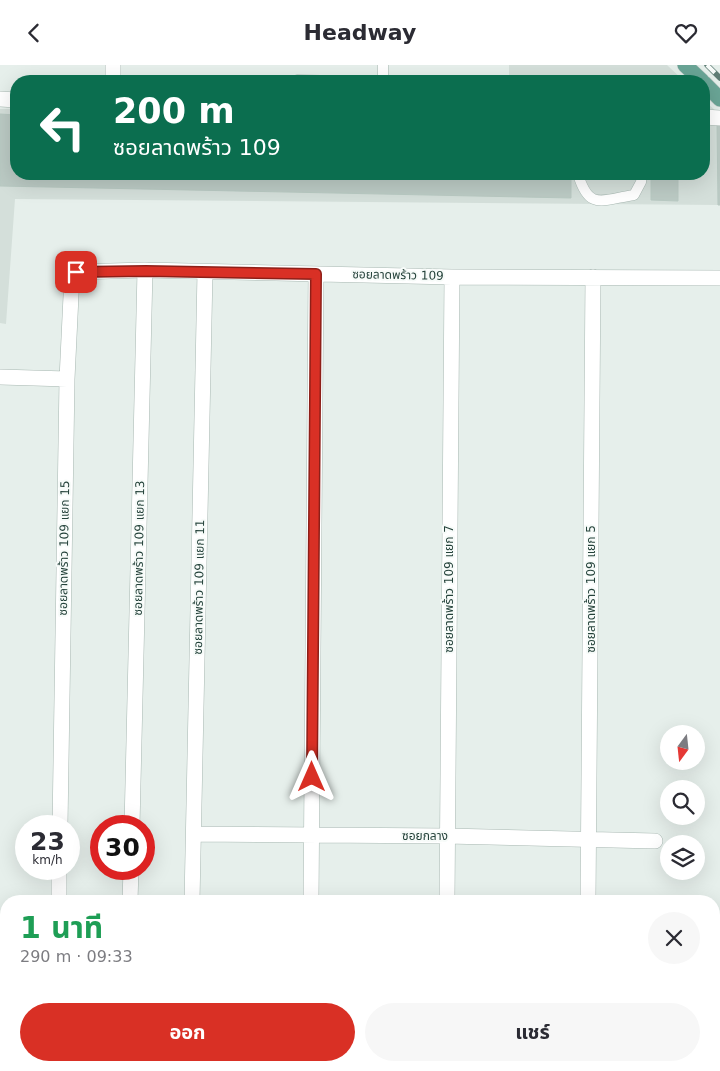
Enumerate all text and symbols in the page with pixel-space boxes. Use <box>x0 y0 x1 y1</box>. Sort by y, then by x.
icon: back <box>20 19 48 47</box>
icon: heart <box>672 19 700 47</box>
text: Headway <box>304 20 416 45</box>
text: 200 m <box>113 91 235 131</box>
icon: left <box>30 95 95 160</box>
text: ซอยลาดพร้าว 109 <box>113 135 281 160</box>
pin <box>55 251 97 293</box>
icon: arrive <box>62 258 90 286</box>
street label: ซอยลาดพร้าว 109 <box>352 267 444 283</box>
street label: ซอยลาดพร้าว 109 แยก 15 <box>56 480 72 616</box>
street label: ซอยลาดพร้าว 109 แยก 13 <box>131 480 147 616</box>
street label: ซอยลาดพร้าว 109 แยก 11 <box>191 519 207 655</box>
street label: ซอยลาดพร้าว 109 แยก 7 <box>442 525 456 653</box>
street label: ซอยลาดพร้าว 109 แยก 5 <box>584 525 598 653</box>
north arrow <box>660 725 705 770</box>
map controls <box>660 725 705 880</box>
position arrow <box>285 750 337 802</box>
button: search <box>660 780 705 825</box>
speed limit sign: 30 <box>90 815 155 880</box>
text: 23 <box>30 827 65 856</box>
street label: ซอยกลาง <box>402 829 448 843</box>
button: layers <box>660 835 705 880</box>
text: km/h <box>32 853 63 867</box>
text: 1 นาที <box>20 910 103 945</box>
button: close <box>648 912 700 964</box>
text: 290 m · 09:33 <box>20 947 133 966</box>
button: ออก <box>20 1003 355 1061</box>
button: แชร์ <box>365 1003 700 1061</box>

